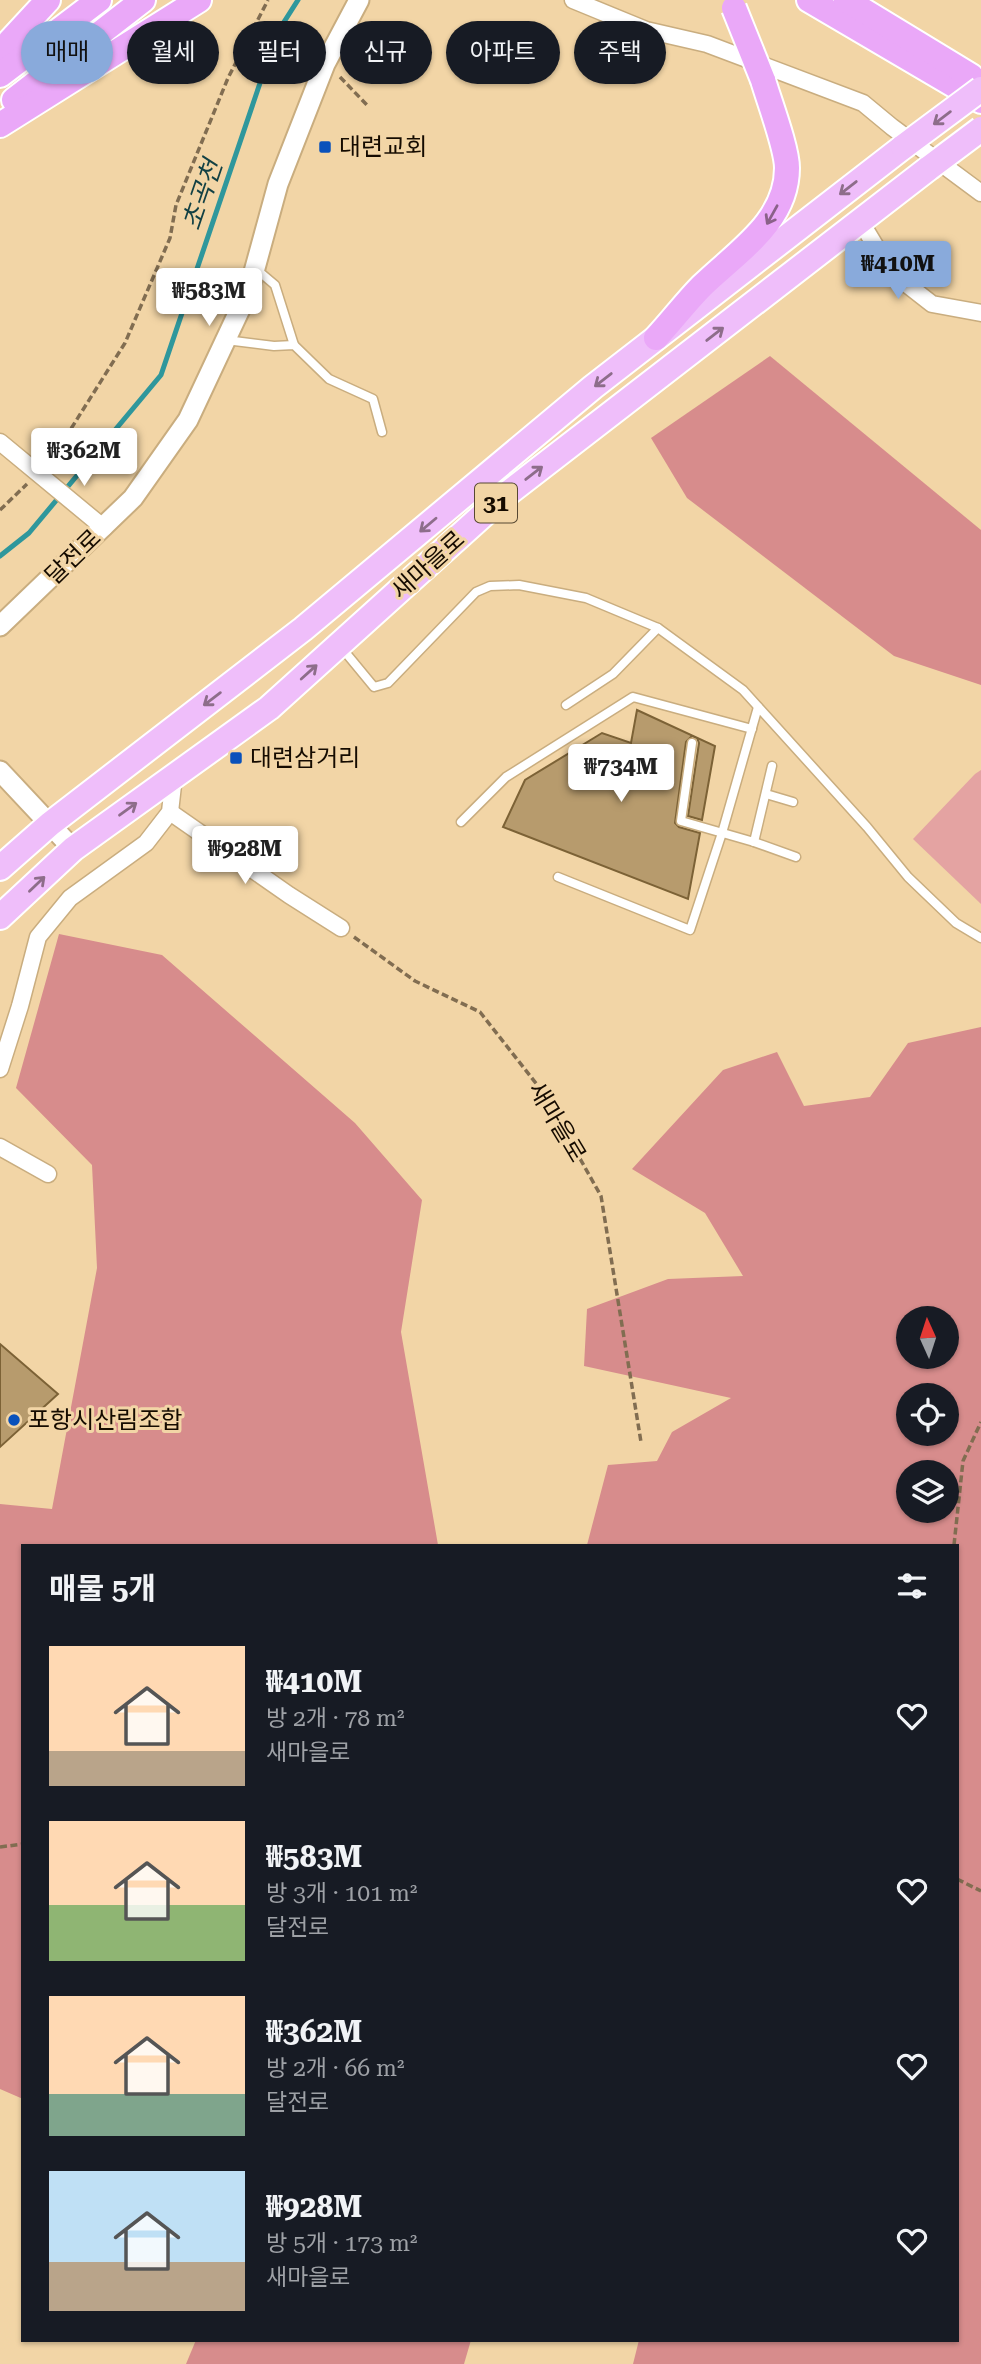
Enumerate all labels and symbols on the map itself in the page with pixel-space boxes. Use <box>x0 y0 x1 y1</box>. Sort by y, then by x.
one-way arrow <box>933 111 952 125</box>
place label: 대련교회 <box>339 133 427 161</box>
marker: 대련교회 <box>317 139 333 155</box>
water label: 초곡천 <box>176 153 229 234</box>
one-way arrow <box>840 181 858 196</box>
one-way arrow <box>765 204 778 225</box>
pin: ₩410M <box>849 242 947 301</box>
pin: ₩583M <box>160 268 258 328</box>
one-way arrow <box>705 327 724 342</box>
one-way arrow <box>594 372 612 388</box>
pin: ₩362M <box>35 428 133 488</box>
one-way arrow <box>525 465 543 480</box>
road number: 31 <box>475 484 517 523</box>
one-way arrow <box>419 518 437 533</box>
street label: 달전로 <box>39 524 107 590</box>
street label: 새마을로 <box>386 525 470 605</box>
one-way arrow <box>300 663 317 680</box>
one-way arrow <box>203 691 222 706</box>
place label: 대련삼거리 <box>250 744 360 772</box>
pin: ₩734M <box>572 744 670 804</box>
marker: 대련삼거리 <box>228 750 244 766</box>
one-way arrow <box>118 802 137 816</box>
pin: ₩928M <box>196 826 294 886</box>
one-way arrow <box>28 875 45 892</box>
street label: 새마을로 <box>522 1077 592 1167</box>
north arrow <box>896 1306 959 1368</box>
place label: 포항시산림조합 <box>28 1406 183 1434</box>
marker: 포항시산림조합 <box>6 1412 22 1428</box>

